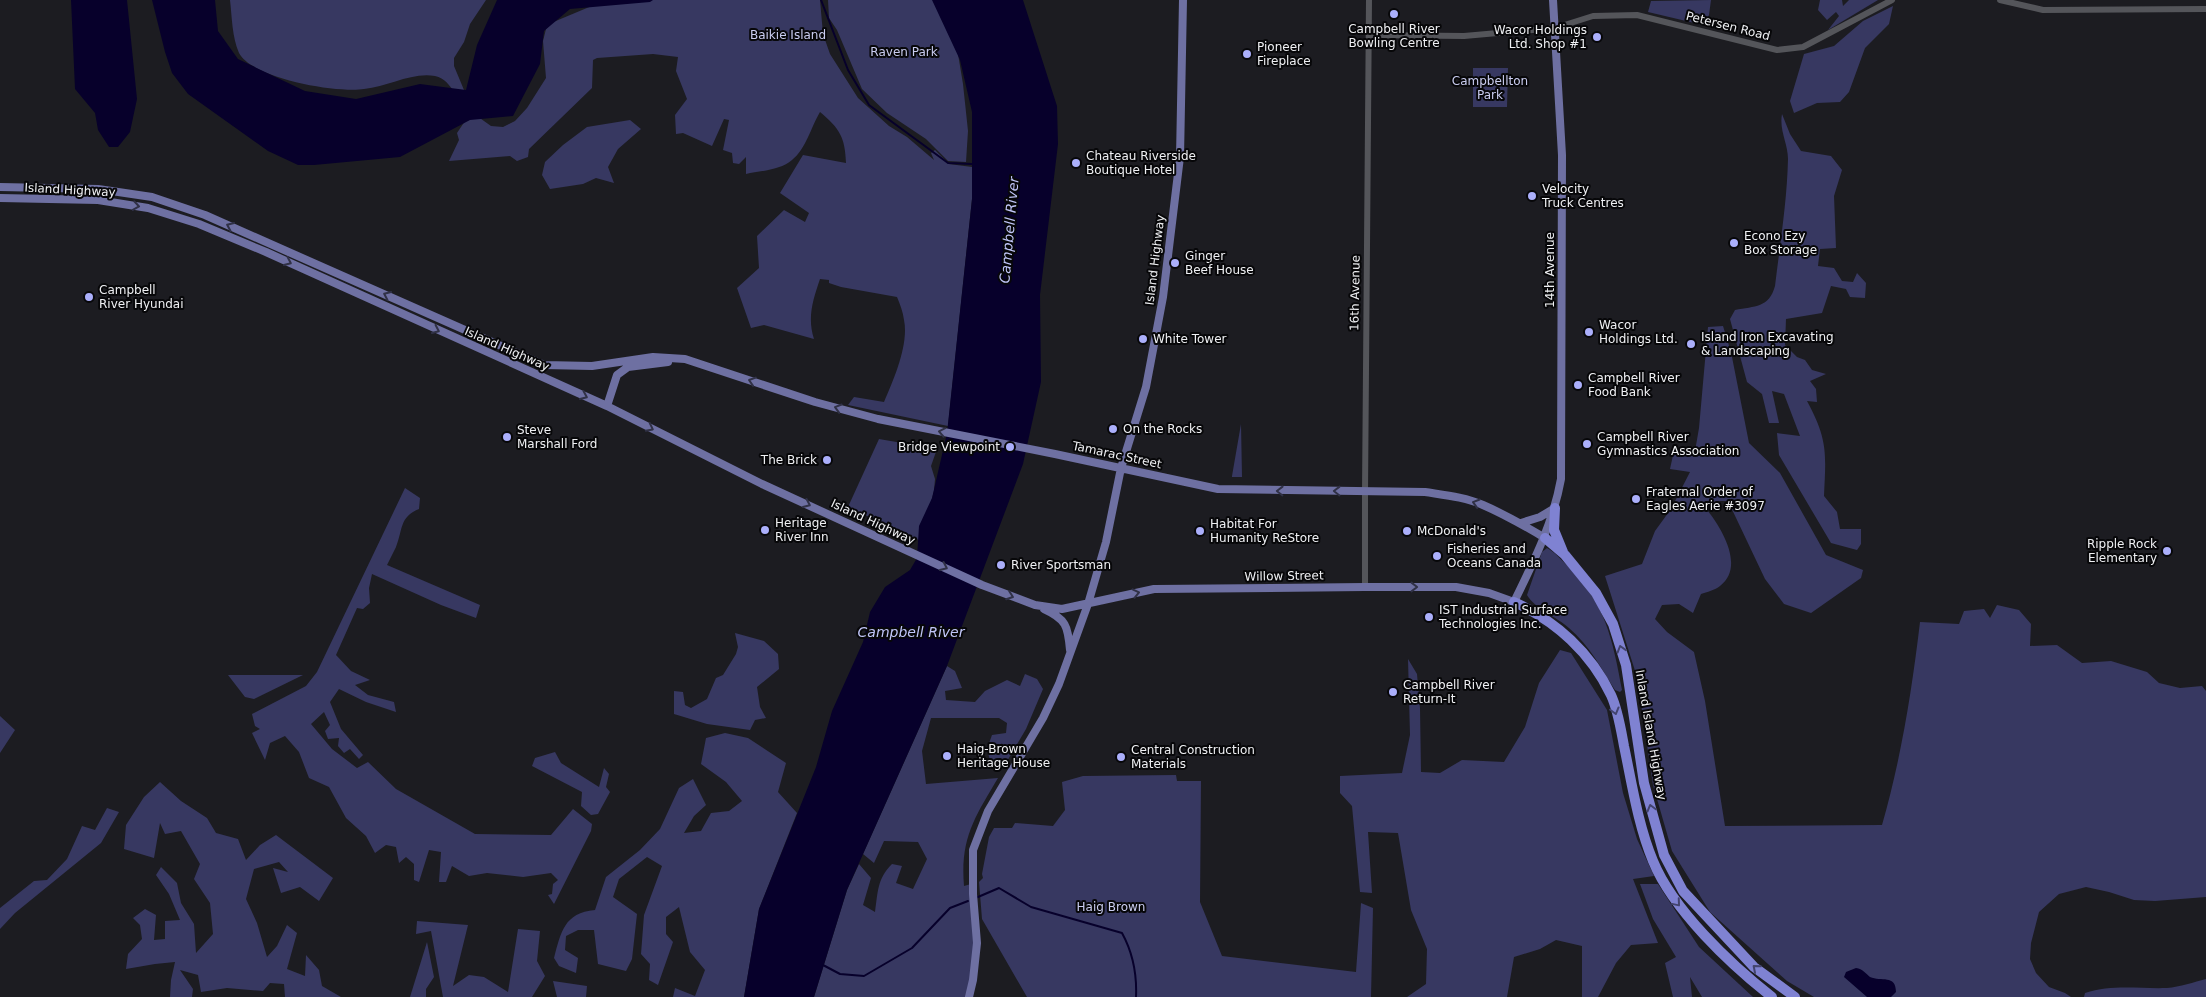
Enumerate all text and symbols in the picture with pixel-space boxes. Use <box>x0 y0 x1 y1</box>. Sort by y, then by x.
marker: Campbell River Bowling Centre <box>1388 8 1400 20</box>
street label: Petersen Road <box>1684 9 1772 43</box>
place label: Campbell River Bowling Centre <box>1348 22 1440 50</box>
place label: Wacor Holdings Ltd. Shop #1 <box>1494 23 1587 51</box>
park label: Baikie Island <box>750 28 826 42</box>
marker: Wacor Holdings Ltd. Shop #1 <box>1591 31 1603 43</box>
place label: Pioneer Fireplace <box>1257 40 1311 68</box>
park label: Raven Park <box>870 45 938 59</box>
marker: Pioneer Fireplace <box>1241 48 1253 60</box>
park label: Campbellton Park <box>1452 74 1528 102</box>
place label: Chateau Riverside Boutique Hotel <box>1086 149 1196 177</box>
marker: Chateau Riverside Boutique Hotel <box>1070 157 1082 169</box>
water label: Campbell River <box>996 175 1022 284</box>
street label: Island Highway <box>24 181 116 199</box>
place label: Velocity Truck Centres <box>1541 182 1624 210</box>
marker: Velocity Truck Centres <box>1526 190 1538 202</box>
one-way arrow <box>131 201 140 211</box>
street label: Island Highway <box>1142 214 1168 306</box>
one-way arrow <box>226 222 235 233</box>
place label: Econo Ezy Box Storage <box>1744 229 1817 257</box>
street label: 14th Avenue <box>1543 232 1557 308</box>
marker: Econo Ezy Box Storage <box>1728 237 1740 249</box>
place label: Ginger Beef House <box>1185 249 1254 277</box>
street label: 16th Avenue <box>1347 255 1363 331</box>
one-way arrow <box>283 256 292 266</box>
marker: Ginger Beef House <box>1169 257 1181 269</box>
place label: Campbell River Hyundai <box>99 283 184 311</box>
marker: Campbell River Hyundai <box>83 291 95 303</box>
one-way arrow <box>383 291 392 301</box>
place label: Wacor Holdings Ltd. <box>1599 318 1678 346</box>
one-way arrow <box>431 323 440 334</box>
street label: Island Highway <box>462 324 552 374</box>
marker: Wacor Holdings Ltd. <box>1583 326 1595 338</box>
place label: Island Iron Excavating & Landscaping <box>1701 330 1834 358</box>
place label: White Tower <box>1153 332 1227 346</box>
marker: White Tower <box>1137 333 1149 345</box>
marker: Island Iron Excavating & Landscaping <box>1685 338 1697 350</box>
place label: Campbell River Food Bank <box>1588 371 1680 399</box>
one-way arrow <box>748 377 757 387</box>
marker: Campbell River Food Bank <box>1572 379 1584 391</box>
one-way arrow <box>579 390 588 400</box>
one-way arrow <box>834 404 843 414</box>
one-way arrow <box>645 422 654 432</box>
place label: On the Rocks <box>1123 422 1202 436</box>
place label: Steve Marshall Ford <box>517 423 598 451</box>
marker: On the Rocks <box>1107 423 1119 435</box>
one-way arrow <box>937 427 946 437</box>
place label: Campbell River Gymnastics Association <box>1597 430 1739 458</box>
marker: Steve Marshall Ford <box>501 431 513 443</box>
street label: Tamarac Street <box>1070 438 1163 471</box>
marker: Campbell River Gymnastics Association <box>1581 438 1593 450</box>
place label: Bridge Viewpoint <box>898 440 1000 454</box>
marker: Bridge Viewpoint <box>1004 441 1016 453</box>
place label: The Brick <box>760 453 817 467</box>
marker: The Brick <box>821 454 833 466</box>
place label: Fraternal Order of Eagles Aerie #3097 <box>1646 485 1765 513</box>
one-way arrow <box>1276 486 1284 496</box>
one-way arrow <box>1333 486 1340 496</box>
marker: Fraternal Order of Eagles Aerie #3097 <box>1630 493 1642 505</box>
street label: Island Highway <box>829 496 917 548</box>
one-way arrow <box>802 498 811 509</box>
one-way arrow <box>1473 499 1481 509</box>
place label: Heritage River Inn <box>775 516 829 544</box>
place label: Habitat For Humanity ReStore <box>1210 517 1319 545</box>
marker: Heritage River Inn <box>759 524 771 536</box>
place label: McDonald's <box>1417 524 1486 538</box>
marker: Habitat For Humanity ReStore <box>1194 525 1206 537</box>
marker: McDonald's <box>1401 525 1413 537</box>
place label: Ripple Rock Elementary <box>2087 537 2157 565</box>
place label: Fisheries and Oceans Canada <box>1447 542 1541 570</box>
marker: Ripple Rock Elementary <box>2161 545 2173 557</box>
marker: Fisheries and Oceans Canada <box>1431 550 1443 562</box>
place label: River Sportsman <box>1011 558 1111 572</box>
marker: River Sportsman <box>995 559 1007 571</box>
one-way arrow <box>939 561 948 572</box>
street label: Willow Street <box>1244 568 1324 584</box>
one-way arrow <box>1410 582 1418 592</box>
one-way arrow <box>1131 588 1140 599</box>
one-way arrow <box>1006 590 1014 600</box>
place label: IST Industrial Surface Technologies Inc. <box>1438 603 1567 631</box>
marker: IST Industrial Surface Technologies Inc. <box>1423 611 1435 623</box>
water label: Campbell River <box>858 624 966 640</box>
one-way arrow <box>1616 645 1626 653</box>
street label: Inland Island Highway <box>1633 669 1669 801</box>
place label: Campbell River Return-It <box>1403 678 1495 706</box>
marker: Campbell River Return-It <box>1387 686 1399 698</box>
one-way arrow <box>1610 706 1620 714</box>
place label: Haig-Brown Heritage House <box>957 742 1050 770</box>
place label: Central Construction Materials <box>1131 743 1255 771</box>
marker: Haig-Brown Heritage House <box>941 750 953 762</box>
marker: Central Construction Materials <box>1115 751 1127 763</box>
one-way arrow <box>1646 805 1656 813</box>
one-way arrow <box>1672 897 1680 906</box>
park label: Haig Brown <box>1077 900 1145 914</box>
one-way arrow <box>1753 965 1762 974</box>

